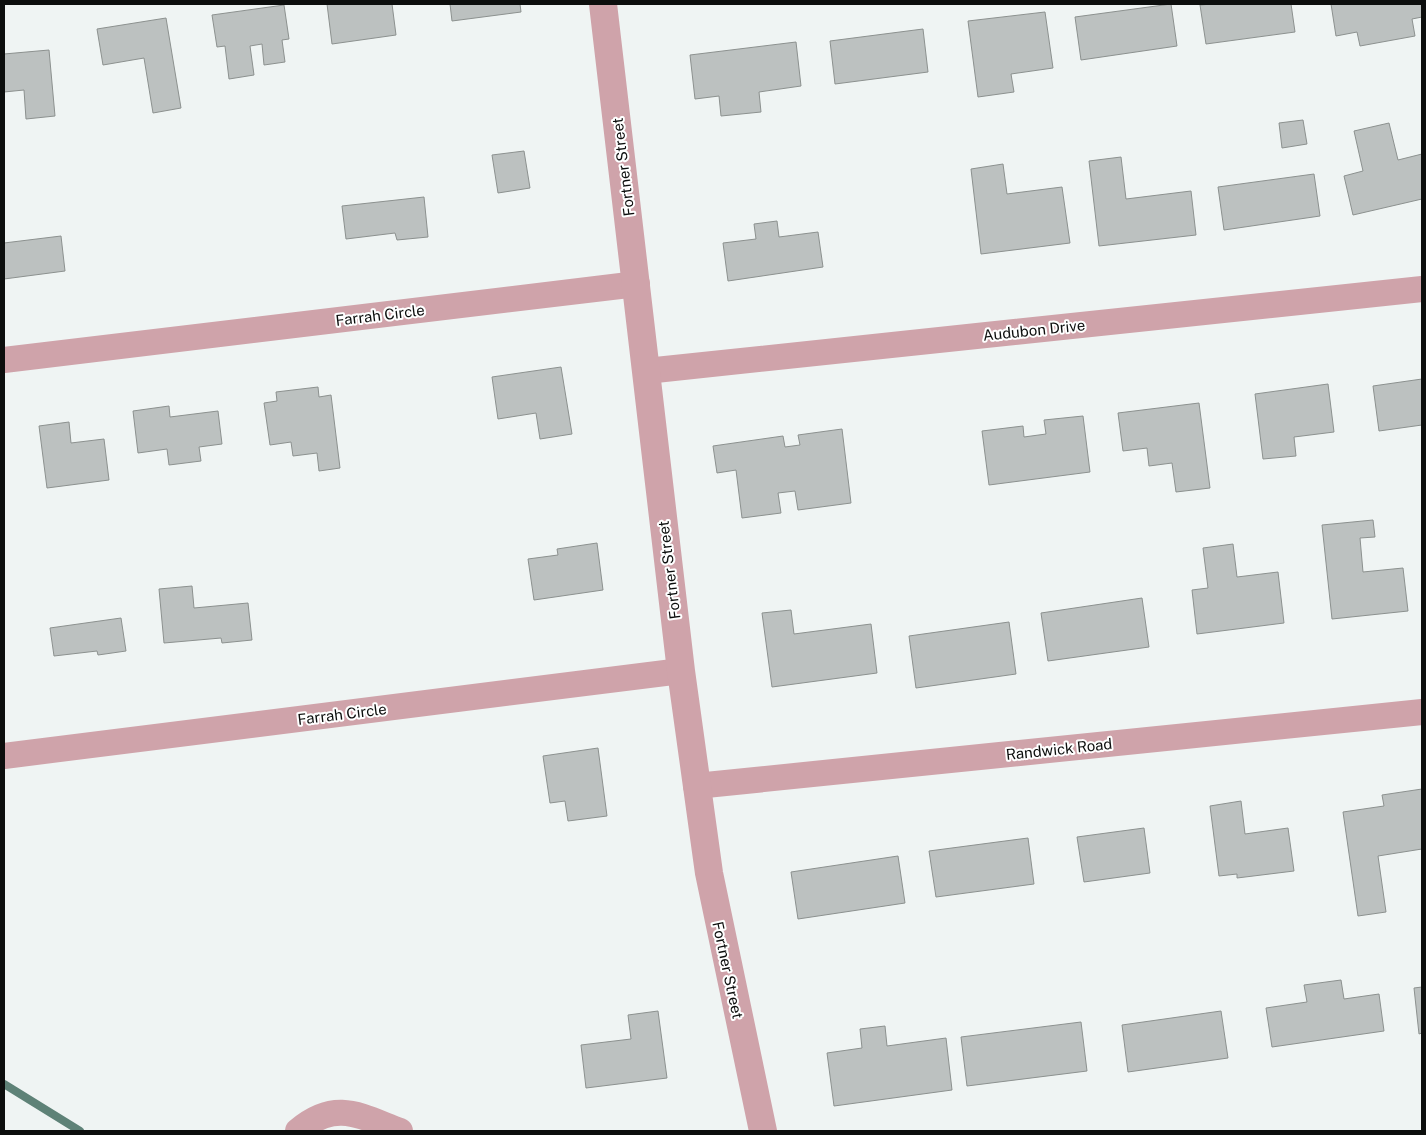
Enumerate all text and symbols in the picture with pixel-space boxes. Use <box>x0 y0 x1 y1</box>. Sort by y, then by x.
street label: Fortner Street <box>609 117 637 217</box>
street label: Farrah Circle <box>334 301 426 329</box>
street label: Audubon Drive <box>982 316 1086 344</box>
street label: Fortner Street <box>655 520 683 620</box>
street label: Farrah Circle <box>296 700 388 728</box>
street label: Randwick Road <box>1005 735 1113 763</box>
street label: Fortner Street <box>709 920 747 1020</box>

